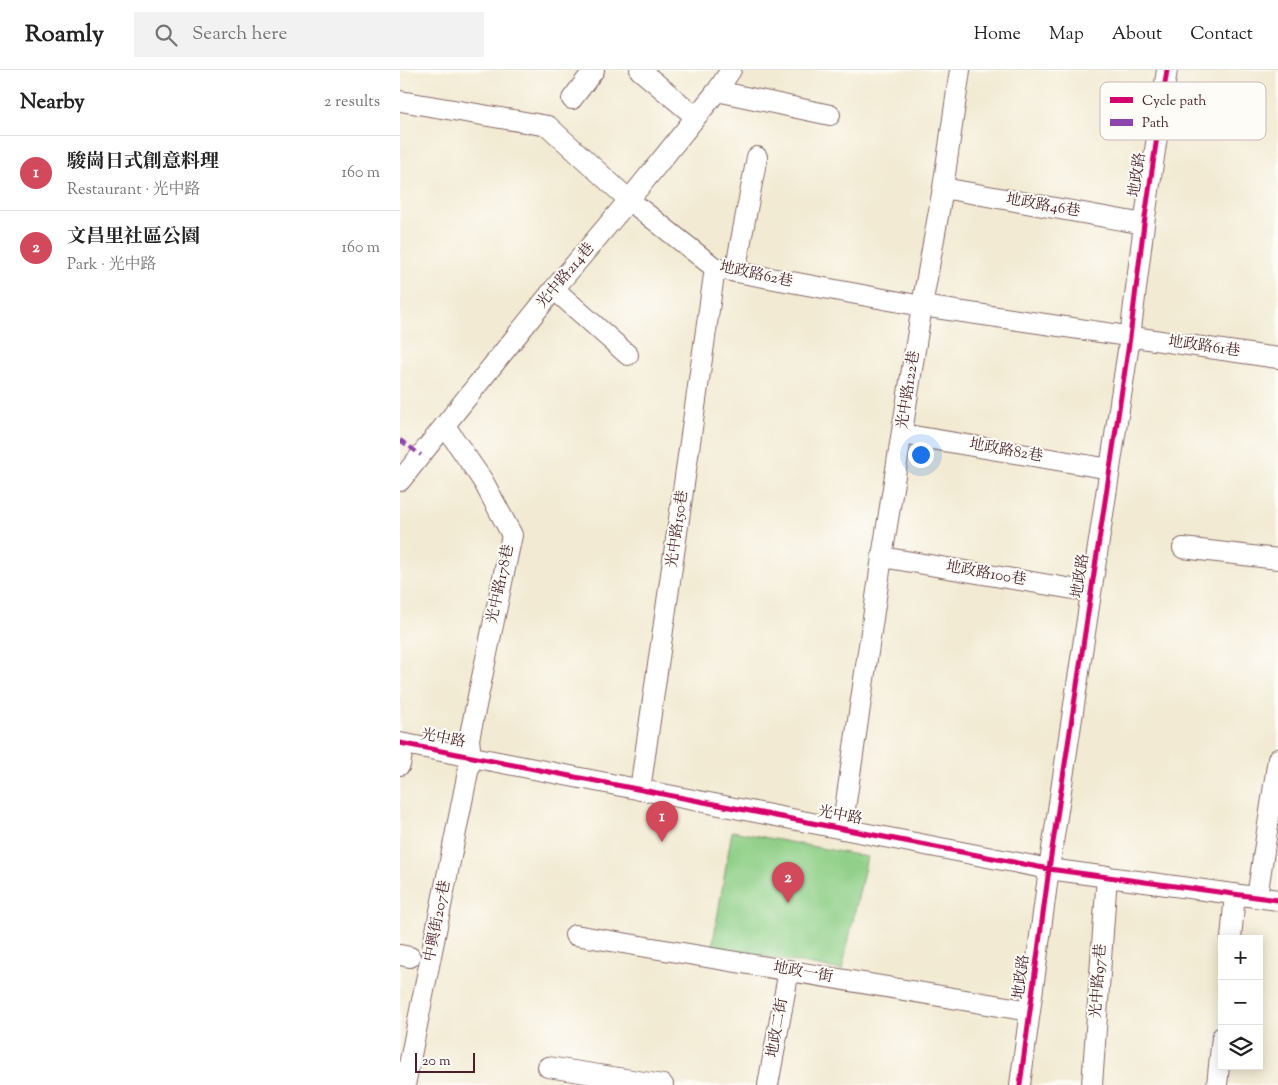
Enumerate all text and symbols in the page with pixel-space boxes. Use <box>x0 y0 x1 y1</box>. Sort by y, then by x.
search box <box>134 12 484 57</box>
text: Roamly <box>25 18 104 52</box>
icon: search <box>152 21 180 49</box>
text: Search here <box>192 21 287 48</box>
text: Home <box>974 22 1021 48</box>
text: Map <box>1049 22 1084 48</box>
text: About <box>1112 22 1162 48</box>
text: Contact <box>1190 22 1253 48</box>
legend <box>1100 82 1266 140</box>
text: Nearby <box>20 88 85 118</box>
text: 2 results <box>324 91 380 114</box>
text: Cycle path <box>1142 92 1206 112</box>
text: Path <box>1142 114 1169 134</box>
text: 駿崗日式創意料理 <box>67 149 219 176</box>
street label: 地政路 <box>1124 151 1152 199</box>
text: 1 <box>33 162 39 185</box>
text: 160 m <box>342 162 380 185</box>
text: Restaurant · 光中路 <box>67 179 201 202</box>
street label: 地政路46巷 <box>1004 189 1082 223</box>
text: 文昌里社區公園 <box>67 224 200 251</box>
text: 2 <box>32 237 40 260</box>
text: 160 m <box>342 237 380 260</box>
street label: 光中路214巷 <box>532 239 600 313</box>
text: Park · 光中路 <box>67 254 156 277</box>
street label: 地政路62巷 <box>717 257 795 293</box>
street label: 地政路61巷 <box>1167 332 1241 362</box>
street label: 光中路122巷 <box>892 349 926 431</box>
street label: 地政路82巷 <box>968 434 1044 468</box>
your location <box>908 442 934 468</box>
street label: 光中路150巷 <box>662 489 694 569</box>
street label: 光中路178巷 <box>482 543 520 625</box>
street label: 地政路 <box>1067 552 1095 600</box>
street label: 地政路100巷 <box>944 557 1028 591</box>
street label: 光中路 <box>419 724 467 754</box>
pin: 1 <box>646 801 678 842</box>
street label: 光中路 <box>816 801 864 831</box>
pin: 2 <box>772 862 804 903</box>
street label: 中興街207巷 <box>420 879 456 963</box>
map controls <box>1218 935 1263 1070</box>
button: + <box>1218 935 1263 980</box>
street label: 光中路97巷 <box>1086 943 1112 1019</box>
street label: 地政路 <box>1009 953 1035 1001</box>
street label: 地政一街 <box>772 957 834 989</box>
button: − <box>1218 980 1263 1025</box>
street label: 地政二街 <box>762 997 794 1059</box>
button: layers <box>1218 1025 1263 1070</box>
scale bar <box>415 1050 475 1073</box>
text: 20 m <box>422 1052 451 1072</box>

